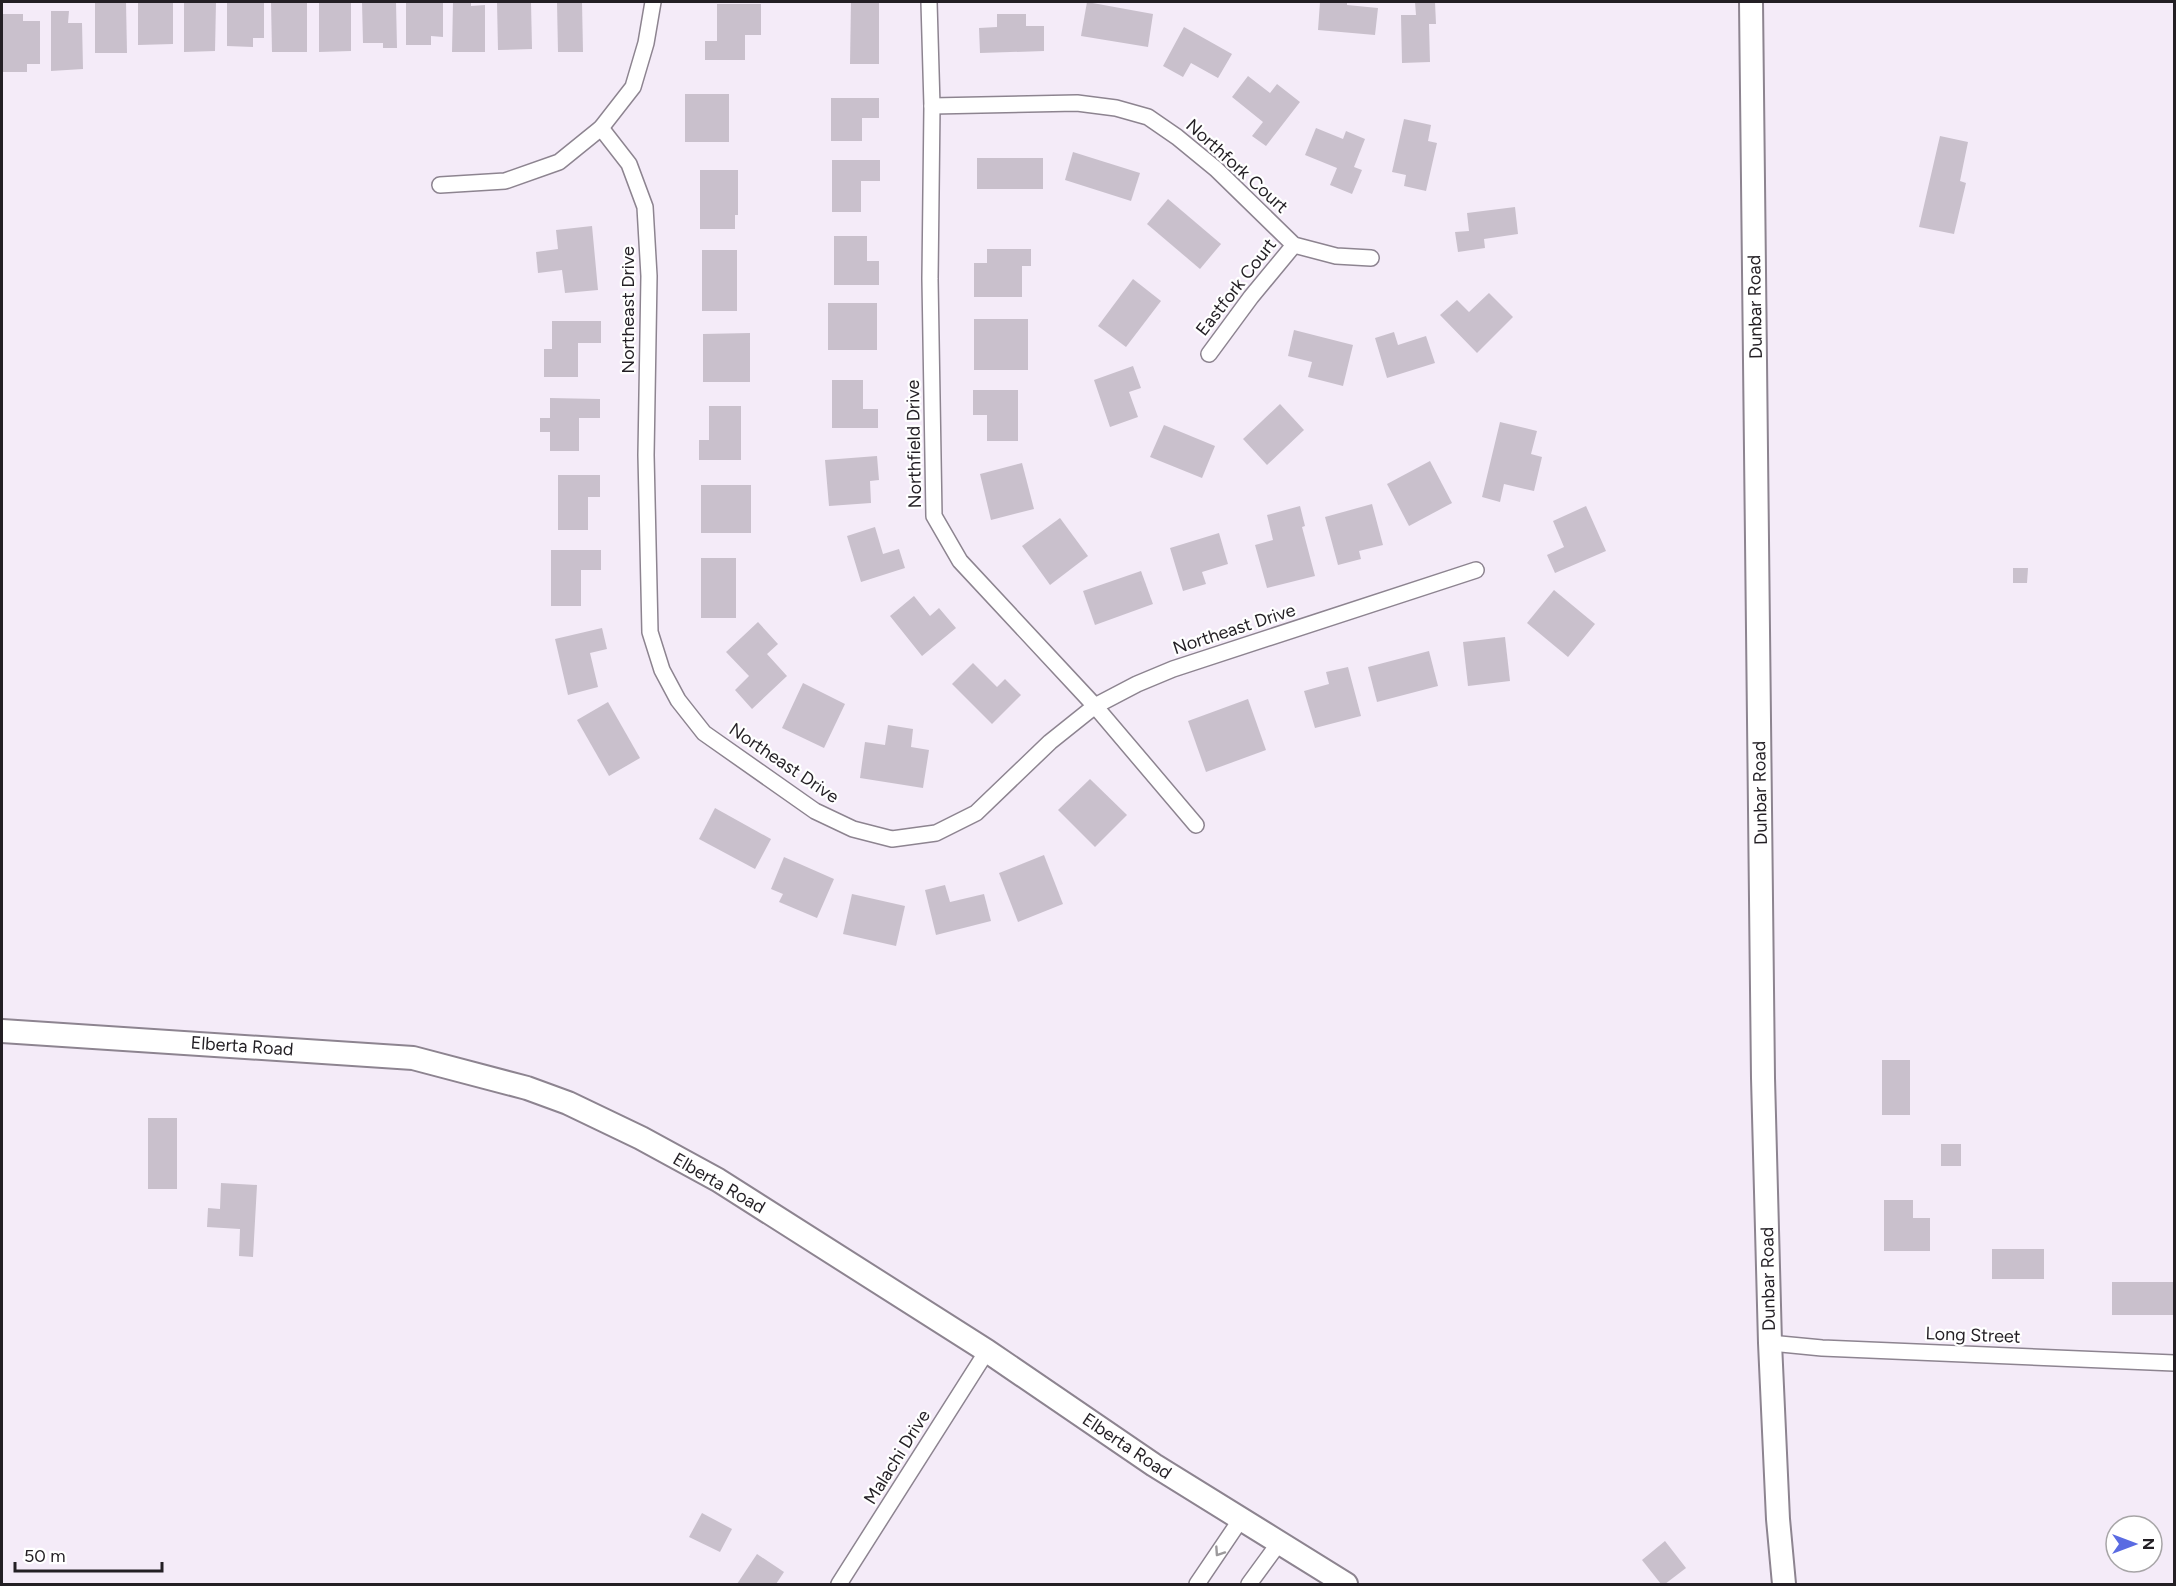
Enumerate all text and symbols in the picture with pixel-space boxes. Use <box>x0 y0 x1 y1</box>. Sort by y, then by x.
street label: Northfork Court <box>1181 114 1293 218</box>
street label: Eastfork Court <box>1191 234 1281 340</box>
street label: Northeast Drive <box>617 246 639 374</box>
street label: Dunbar Road <box>1743 255 1767 359</box>
street label: Northfield Drive <box>902 379 926 508</box>
street label: Northeast Drive <box>1170 599 1298 659</box>
street label: Northeast Drive <box>725 718 843 808</box>
street label: Dunbar Road <box>1748 741 1772 845</box>
street label: Elberta Road <box>190 1031 294 1061</box>
street label: Elberta Road <box>669 1148 769 1218</box>
street label: Dunbar Road <box>1756 1227 1780 1331</box>
street label: Long Street <box>1925 1322 2021 1348</box>
street label: Malachi Drive <box>859 1405 935 1508</box>
street label: Elberta Road <box>1078 1408 1176 1484</box>
north arrow <box>2104 1514 2164 1574</box>
scale bar <box>15 1535 162 1573</box>
text: N <box>2139 1538 2158 1550</box>
text: 50 m <box>24 1545 66 1567</box>
one-way arrow <box>1215 1545 1226 1556</box>

